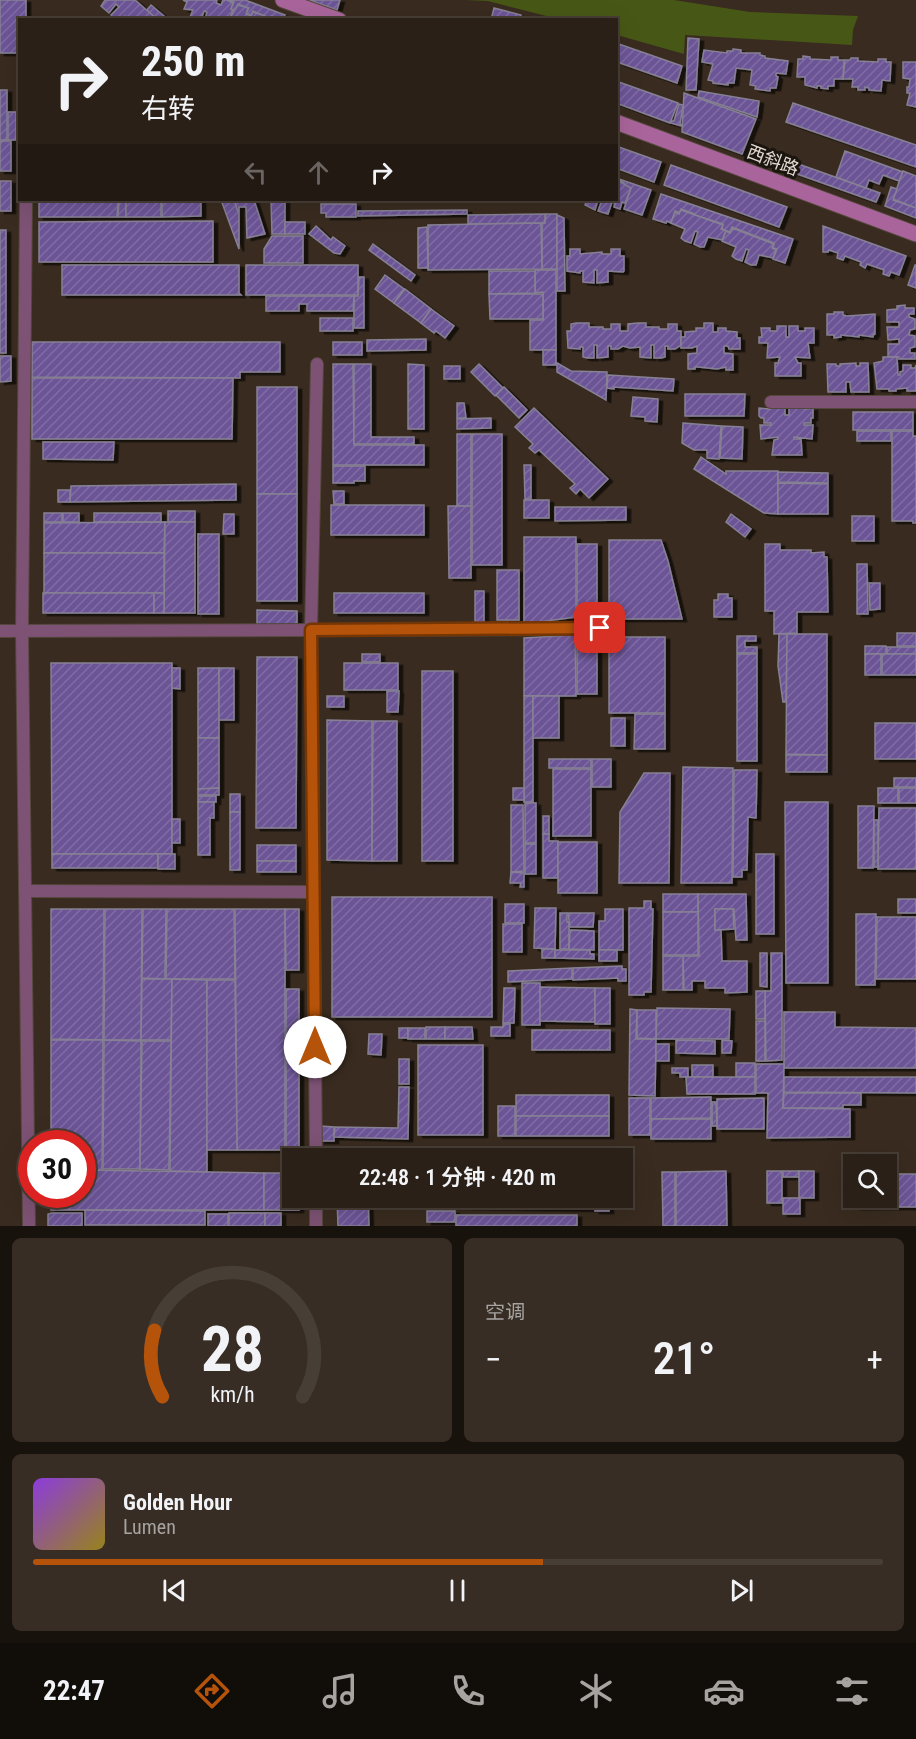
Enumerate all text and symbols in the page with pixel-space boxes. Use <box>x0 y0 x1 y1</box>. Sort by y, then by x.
text: 250 m <box>141 37 246 86</box>
icon: right <box>42 42 120 120</box>
text: 右转 <box>141 93 195 125</box>
street label: 西斜路 <box>744 141 802 179</box>
icon: left <box>239 156 272 189</box>
icon: ahead <box>302 156 335 189</box>
icon: right <box>365 156 398 189</box>
pin <box>574 602 625 653</box>
icon: arrive <box>583 611 616 644</box>
position arrow <box>283 1015 347 1079</box>
speed limit sign: 30 <box>18 1130 96 1208</box>
map controls <box>843 1154 897 1208</box>
button: search <box>843 1154 897 1208</box>
text: 22:48 · 1 分钟 · 420 m <box>359 1165 556 1190</box>
text: 空调 <box>485 1300 525 1324</box>
text: 28 <box>200 1313 264 1386</box>
text: 21° <box>653 1332 715 1385</box>
text: − <box>485 1340 502 1379</box>
text: + <box>867 1340 883 1379</box>
text: km/h <box>210 1382 254 1407</box>
text: Golden Hour <box>123 1490 232 1515</box>
text: Lumen <box>123 1515 176 1539</box>
icon: previous <box>158 1574 191 1607</box>
icon: pause <box>441 1574 474 1607</box>
icon: next <box>725 1574 758 1607</box>
icon: directions <box>191 1670 233 1712</box>
icon: music <box>319 1670 361 1712</box>
icon: phone <box>447 1670 489 1712</box>
icon: climate <box>575 1670 617 1712</box>
icon: car <box>703 1670 745 1712</box>
icon: filters <box>831 1670 873 1712</box>
text: 22:47 <box>43 1675 105 1707</box>

